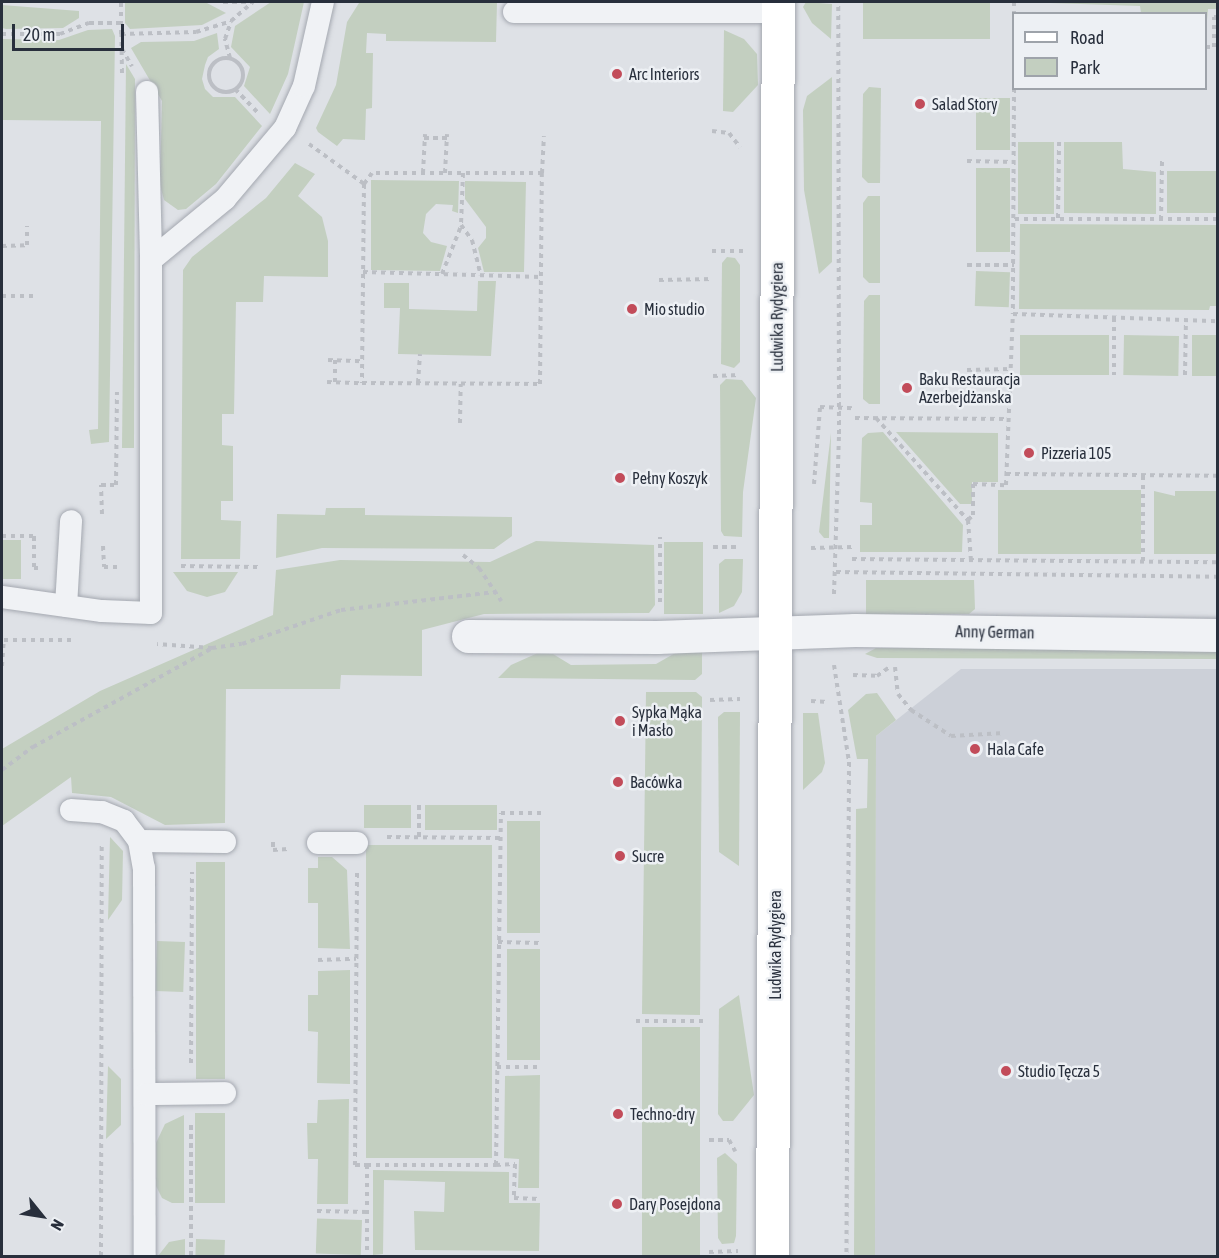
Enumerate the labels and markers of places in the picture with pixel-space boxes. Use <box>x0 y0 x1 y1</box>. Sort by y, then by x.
place label: Arc Interiors <box>629 64 700 84</box>
marker: Arc Interiors <box>610 67 624 81</box>
place label: Salad Story <box>932 94 998 114</box>
marker: Salad Story <box>913 97 927 111</box>
place label: Mio studio <box>644 299 705 319</box>
marker: Mio studio <box>625 302 639 316</box>
place label: Baku Restauracja Azerbejdżanska <box>919 369 1021 407</box>
marker: Baku Restauracja Azerbejdżanska <box>900 381 914 395</box>
place label: Pizzeria 105 <box>1041 443 1111 463</box>
marker: Pizzeria 105 <box>1022 446 1036 460</box>
place label: Pełny Koszyk <box>632 468 708 488</box>
marker: Pełny Koszyk <box>613 471 627 485</box>
place label: Sypka Mąka i Masło <box>632 702 702 740</box>
marker: Sypka Mąka i Masło <box>613 714 627 728</box>
place label: Hala Cafe <box>987 739 1044 759</box>
marker: Hala Cafe <box>968 742 982 756</box>
place label: Bacówka <box>630 772 682 792</box>
marker: Bacówka <box>611 775 625 789</box>
place label: Sucre <box>632 846 664 866</box>
marker: Sucre <box>613 849 627 863</box>
place label: Studio Tęcza 5 <box>1018 1061 1100 1081</box>
marker: Studio Tęcza 5 <box>999 1064 1013 1078</box>
place label: Techno-dry <box>630 1104 695 1124</box>
marker: Techno-dry <box>611 1107 625 1121</box>
place label: Dary Posejdona <box>629 1194 721 1214</box>
marker: Dary Posejdona <box>610 1197 624 1211</box>

